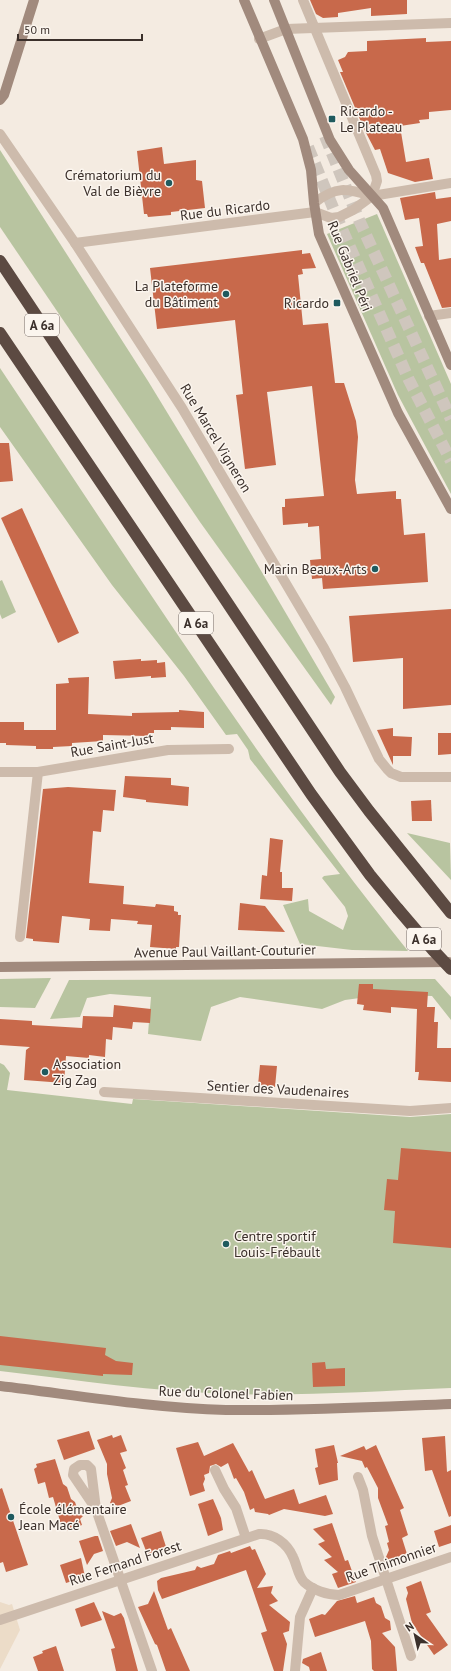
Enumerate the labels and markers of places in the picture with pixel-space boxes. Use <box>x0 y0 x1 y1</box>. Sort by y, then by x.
place label: Ricardo - Le Plateau <box>340 102 402 136</box>
marker: Ricardo - Le Plateau <box>327 114 337 124</box>
place label: Crématorium du Val de Bièvre <box>65 166 161 200</box>
marker: Crématorium du Val de Bièvre <box>164 178 174 188</box>
place label: La Plateforme du Bâtiment <box>135 277 218 311</box>
marker: La Plateforme du Bâtiment <box>221 289 231 299</box>
place label: Ricardo <box>284 294 329 312</box>
marker: Ricardo <box>332 298 342 308</box>
place label: Marin Beaux-Arts <box>264 560 367 578</box>
marker: Marin Beaux-Arts <box>370 564 380 574</box>
place label: Association Zig Zag <box>53 1055 121 1089</box>
marker: Association Zig Zag <box>40 1067 50 1077</box>
place label: Centre sportif Louis-Frébault <box>234 1227 320 1261</box>
marker: Centre sportif Louis-Frébault <box>221 1239 231 1249</box>
place label: École élémentaire Jean Macé <box>18 1500 127 1534</box>
marker: École élémentaire Jean Macé <box>6 1512 16 1522</box>

